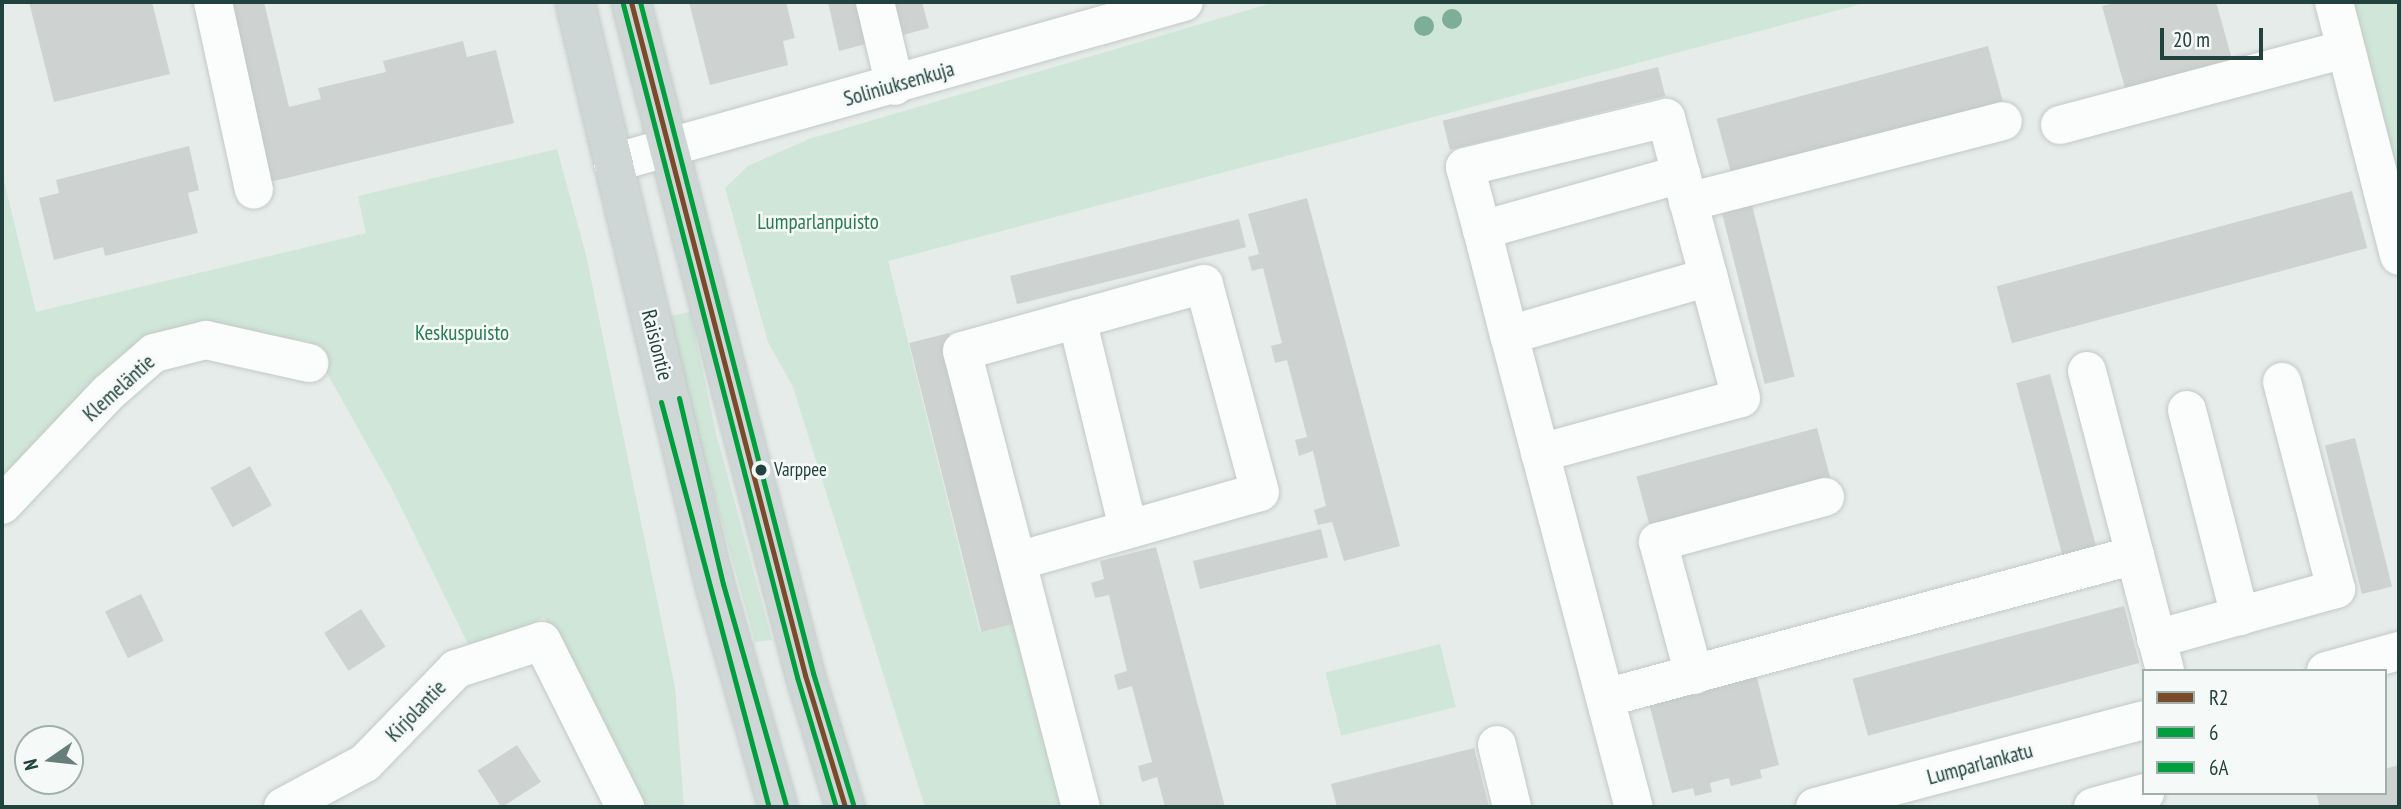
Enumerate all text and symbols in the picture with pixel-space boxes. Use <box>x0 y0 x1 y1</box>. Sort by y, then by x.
scale bar <box>2163 14 2266 58</box>
text: 20 m <box>2173 26 2210 53</box>
street label: Soliniuksenkuja <box>841 56 957 112</box>
park label: Lumparlanpuisto <box>757 209 879 235</box>
street label: Raisiontie <box>636 307 678 383</box>
park label: Keskuspuisto <box>415 320 509 346</box>
street label: Klemeläntie <box>78 349 160 427</box>
place label: Varppee <box>774 459 827 481</box>
marker: Varppee <box>754 463 768 477</box>
legend <box>2142 669 2387 795</box>
street label: Kirjolantie <box>381 675 451 747</box>
text: R2 <box>2209 684 2229 711</box>
text: 6 <box>2209 719 2218 746</box>
north arrow <box>14 725 84 795</box>
street label: Lumparlankatu <box>1924 738 2036 790</box>
text: 6A <box>2209 754 2228 781</box>
text: N <box>18 757 43 772</box>

